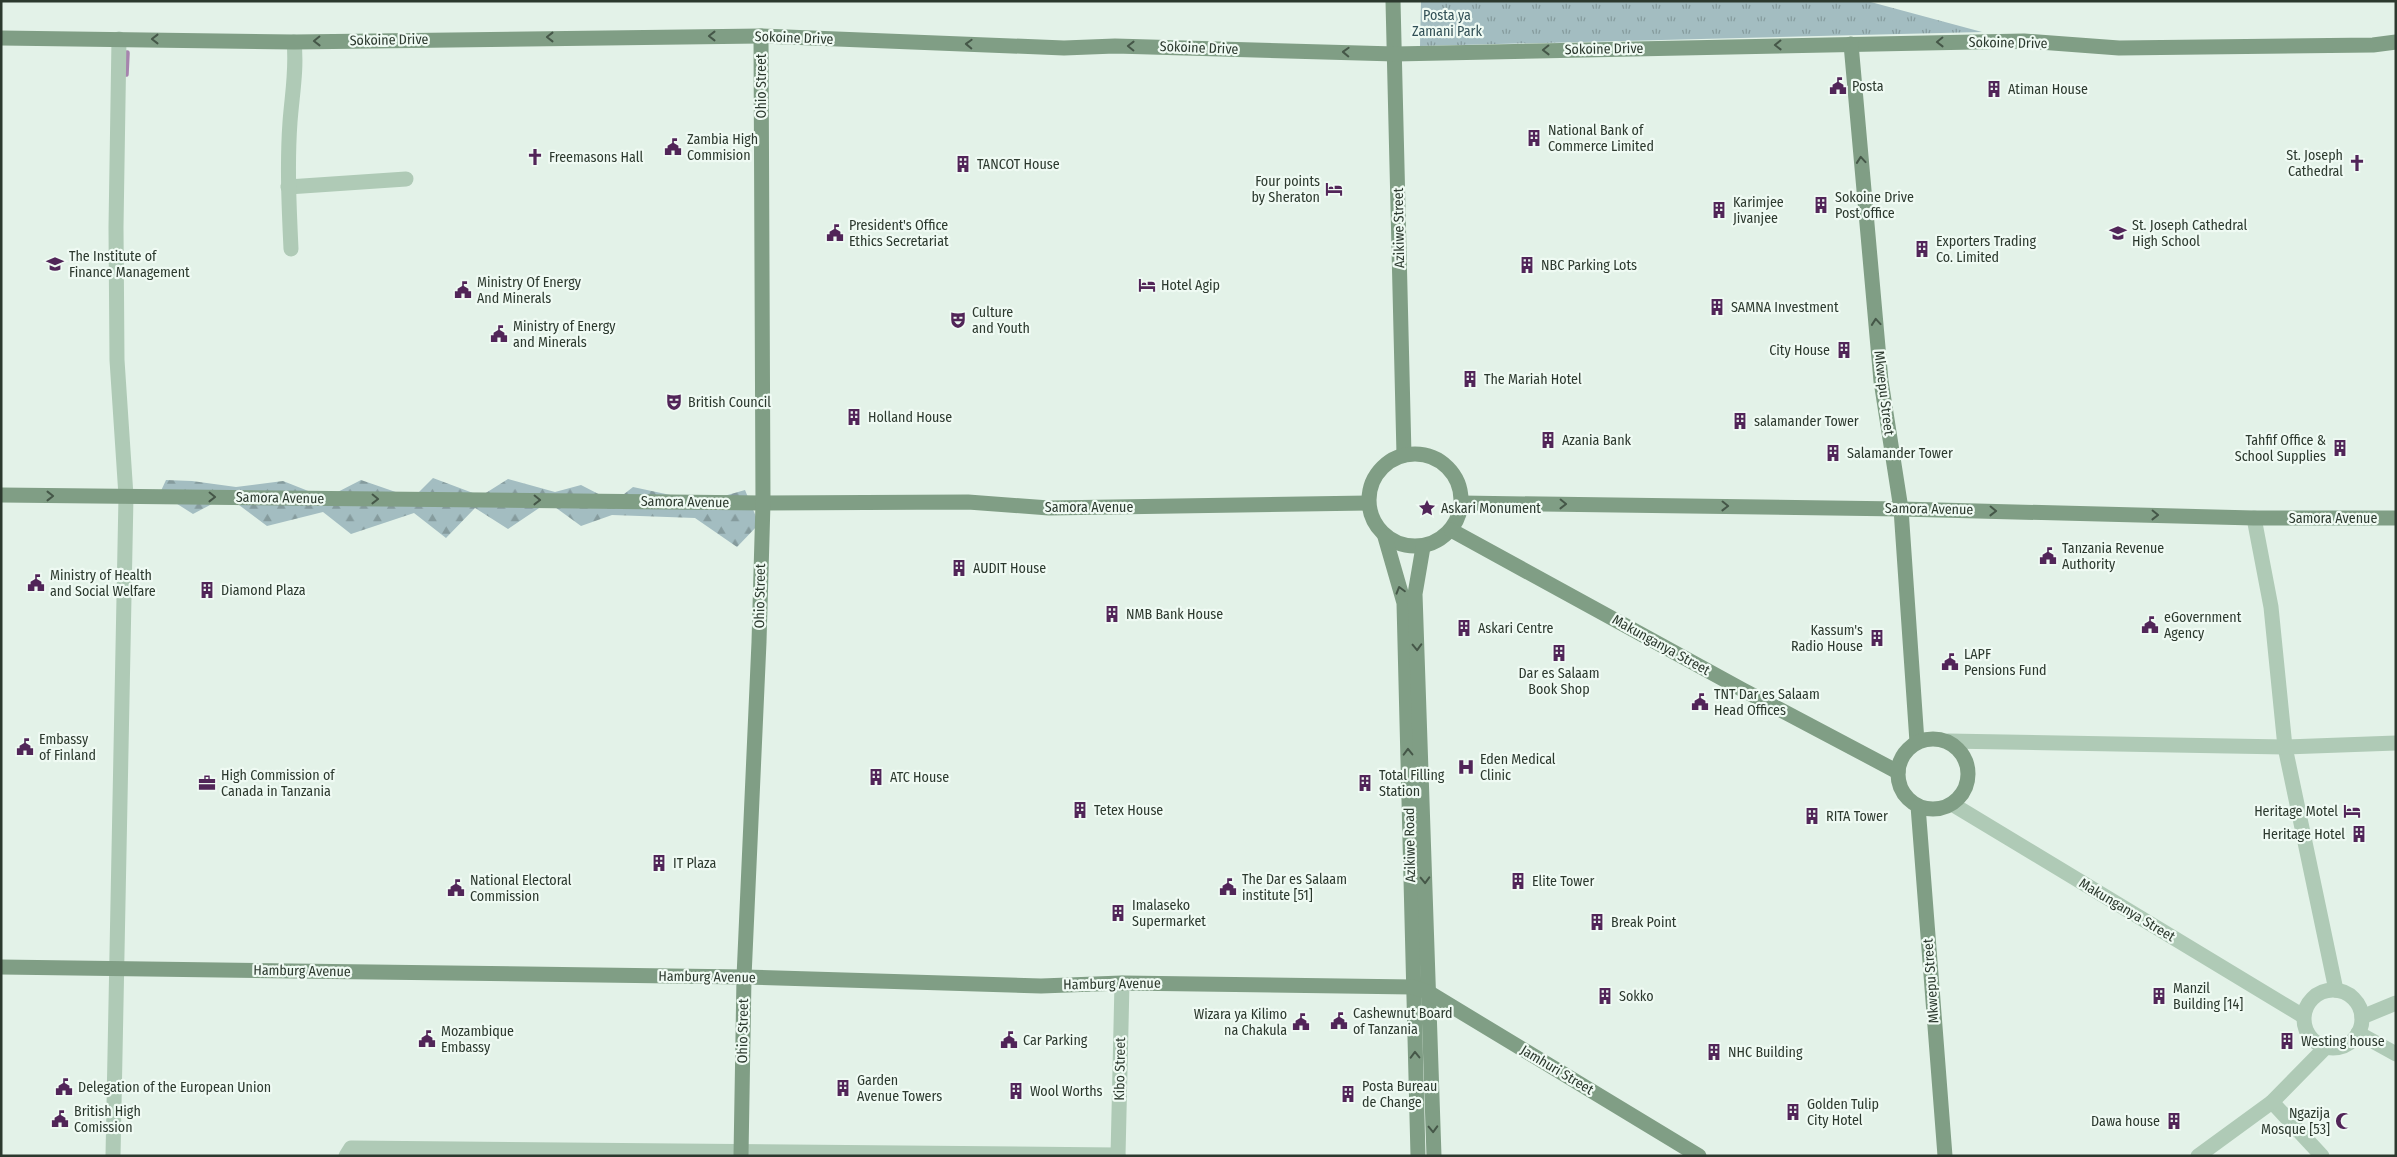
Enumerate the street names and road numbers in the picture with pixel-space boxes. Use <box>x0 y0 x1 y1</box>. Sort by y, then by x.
street label: Sokoine Drive <box>754 28 834 48</box>
street label: Sokoine Drive <box>349 31 429 49</box>
street label: Sokoine Drive <box>1968 34 2048 52</box>
street label: Sokoine Drive <box>1159 38 1239 58</box>
street label: Sokoine Drive <box>1564 40 1644 58</box>
street label: Ohio Street <box>753 53 770 118</box>
street label: Azikiwe Street <box>1390 187 1408 268</box>
street label: Mkwepu Street <box>1870 350 1898 437</box>
street label: Samora Avenue <box>236 489 325 507</box>
street label: Samora Avenue <box>641 493 730 511</box>
street label: Samora Avenue <box>1045 499 1133 516</box>
street label: Samora Avenue <box>1885 500 1974 518</box>
street label: Samora Avenue <box>2289 510 2377 527</box>
street label: Ohio Street <box>751 563 769 629</box>
street label: Makunganya Street <box>1609 611 1713 679</box>
street label: Azikiwe Road <box>1401 807 1419 883</box>
street label: Makunganya Street <box>2076 875 2178 946</box>
street label: Mkwepu Street <box>1920 938 1942 1024</box>
street label: Hamburg Avenue <box>253 962 351 980</box>
street label: Hamburg Avenue <box>658 968 756 986</box>
street label: Hamburg Avenue <box>1063 975 1161 993</box>
street label: Ohio Street <box>734 998 752 1064</box>
street label: Kibo Street <box>1111 1037 1129 1101</box>
street label: Jamhuri Street <box>1517 1042 1597 1099</box>

